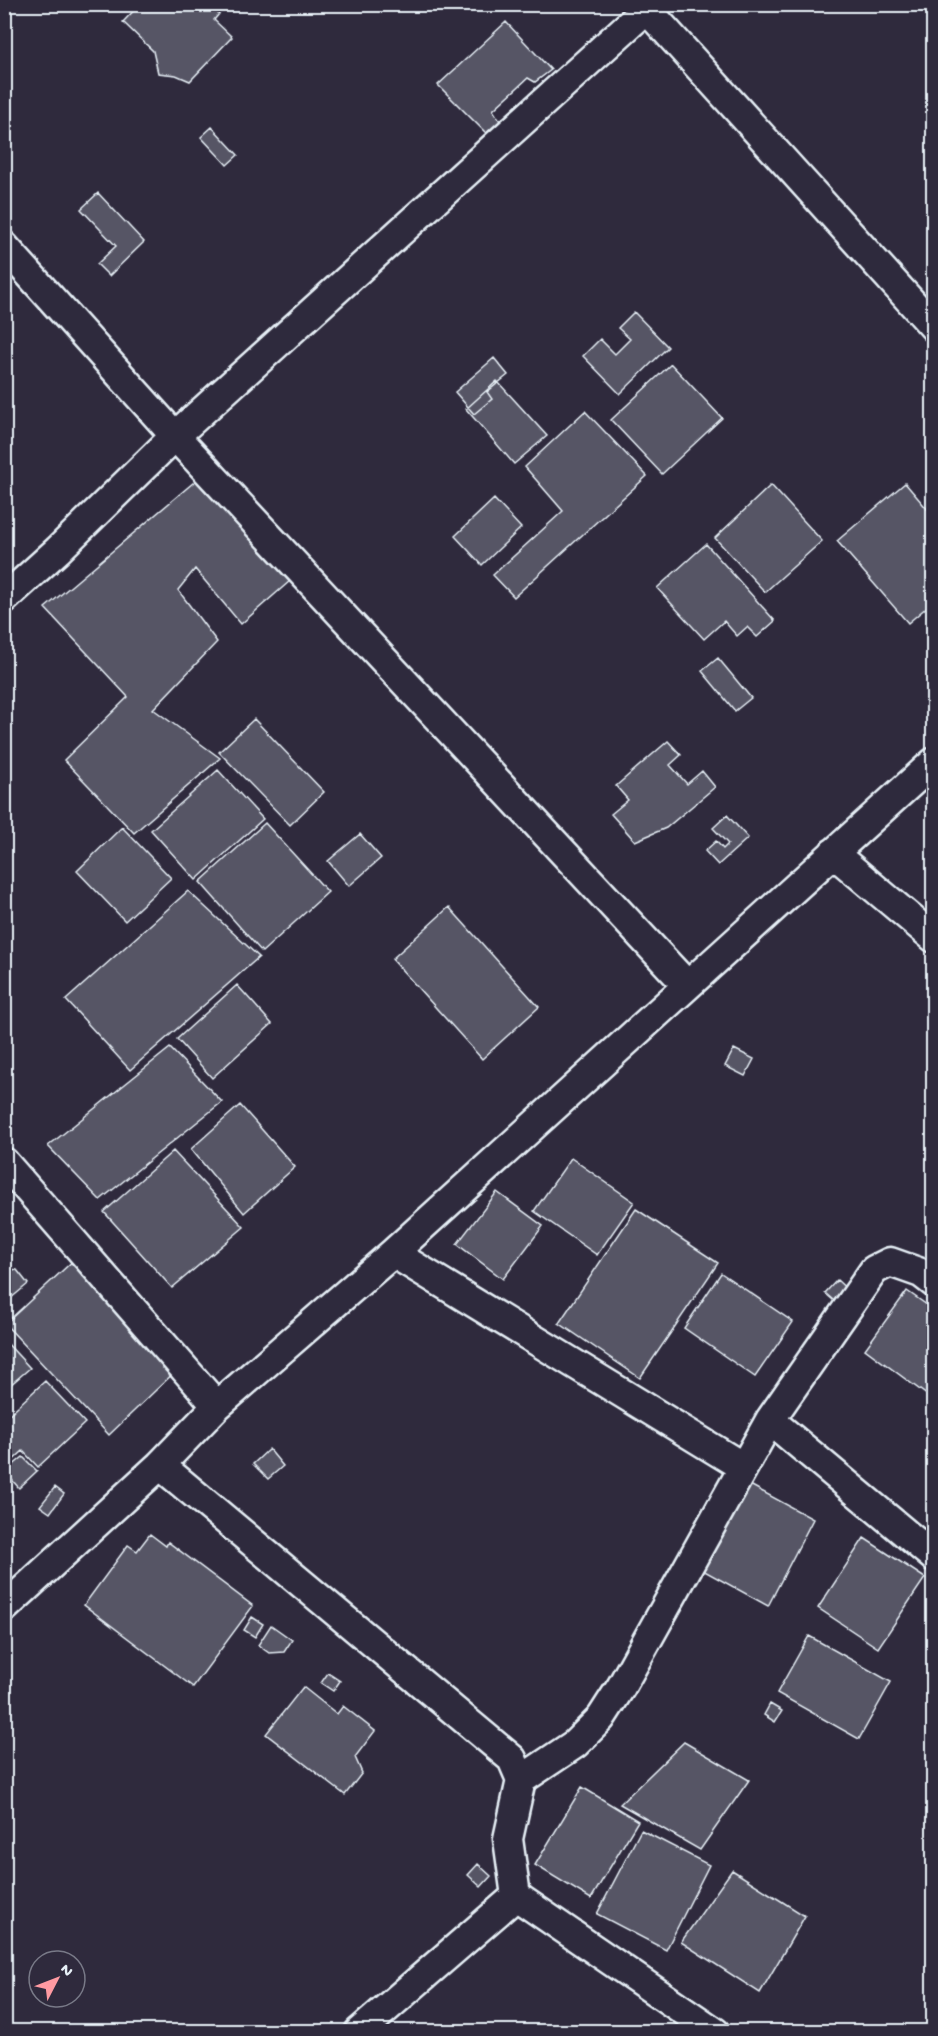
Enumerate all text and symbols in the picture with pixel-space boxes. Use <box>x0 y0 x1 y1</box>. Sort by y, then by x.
north arrow <box>27 1949 87 2009</box>
text: N <box>55 1961 76 1982</box>

